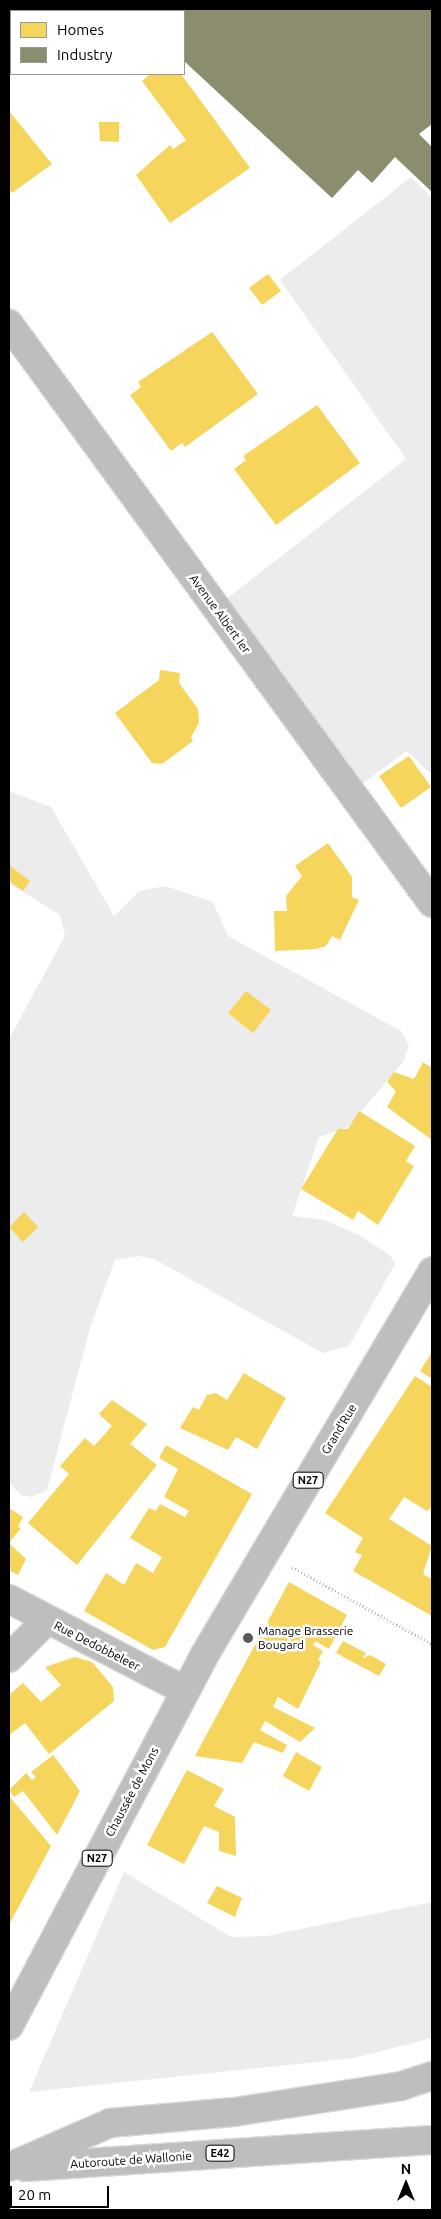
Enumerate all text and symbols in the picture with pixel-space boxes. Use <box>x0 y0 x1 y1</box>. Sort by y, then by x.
legend <box>10 10 185 75</box>
text: Homes <box>57 21 104 38</box>
text: Industry <box>57 46 112 63</box>
street label: Avenue Albert Ier <box>187 572 253 656</box>
street label: Grand'Rue <box>318 1401 360 1457</box>
road number: N27 <box>292 1472 324 1488</box>
street label: Rue Dedobbeleer <box>52 1618 142 1674</box>
place label: Manage Brasserie Bougard <box>258 1624 353 1652</box>
marker: Manage Brasserie Bougard <box>242 1632 254 1644</box>
street label: Chaussée de Mons <box>102 1745 162 1839</box>
road number: N27 <box>81 1850 113 1866</box>
road number: E42 <box>205 2144 235 2162</box>
street label: Autoroute de Wallonie <box>70 2149 192 2171</box>
north arrow <box>381 2159 431 2209</box>
text: N <box>401 2161 411 2177</box>
scale bar <box>12 2176 111 2208</box>
text: 20 m <box>18 2186 51 2203</box>

